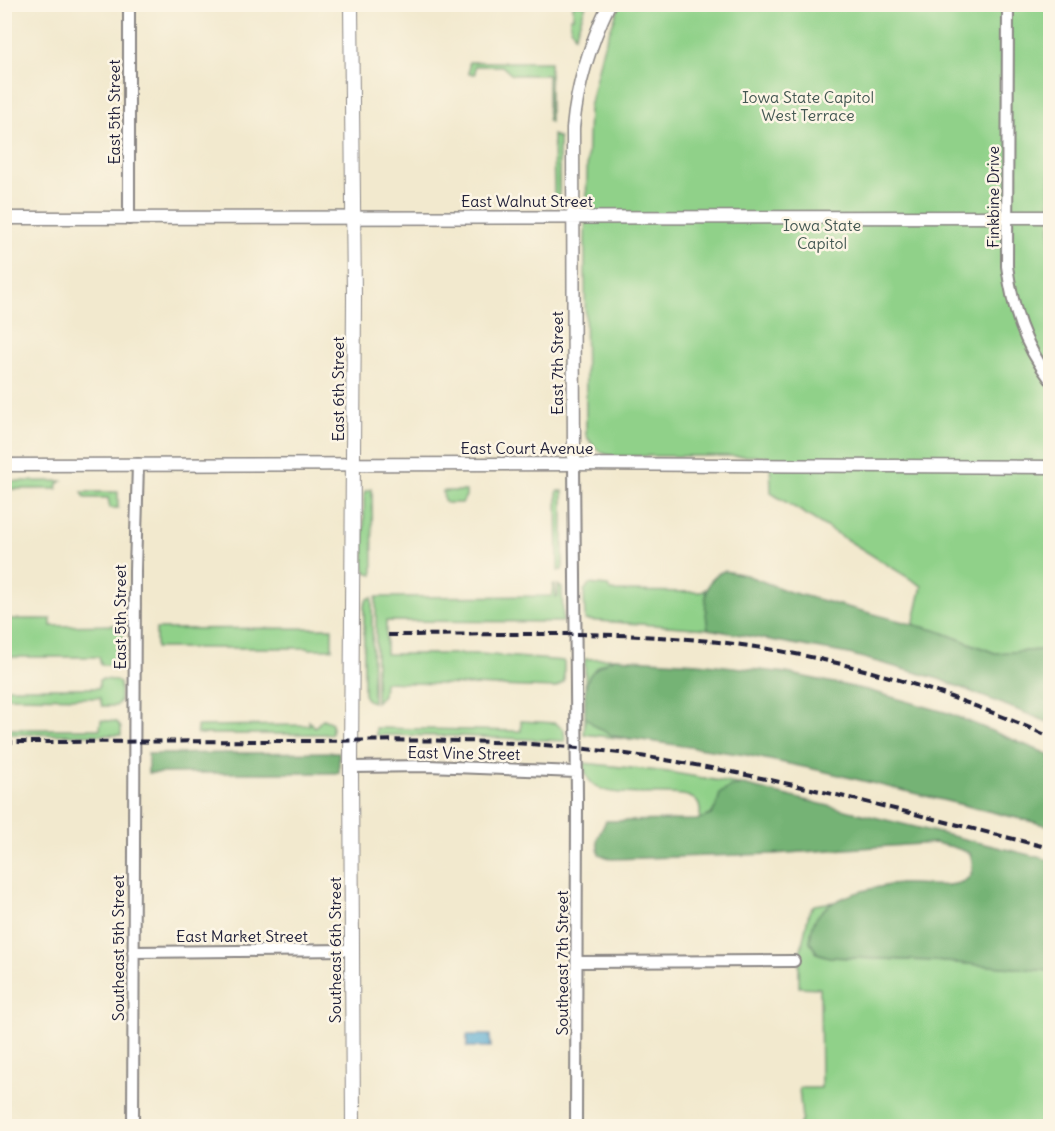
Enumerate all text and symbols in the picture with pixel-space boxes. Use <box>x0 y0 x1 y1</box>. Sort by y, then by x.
street label: East 5th Street <box>104 59 124 165</box>
park label: Iowa State Capitol West Terrace <box>742 87 874 125</box>
street label: Finkbine Drive <box>983 146 1003 248</box>
street label: East Walnut Street <box>461 191 594 211</box>
park label: Iowa State Capitol <box>783 215 861 253</box>
street label: East 7th Street <box>547 311 567 415</box>
street label: East 6th Street <box>328 336 348 442</box>
street label: East Court Avenue <box>461 438 593 458</box>
street label: East 5th Street <box>110 564 130 670</box>
street label: East Vine Street <box>407 742 521 764</box>
street label: Southeast 5th Street <box>108 874 128 1021</box>
street label: Southeast 6th Street <box>325 876 345 1023</box>
street label: Southeast 7th Street <box>552 890 572 1036</box>
street label: East Market Street <box>176 926 309 946</box>

